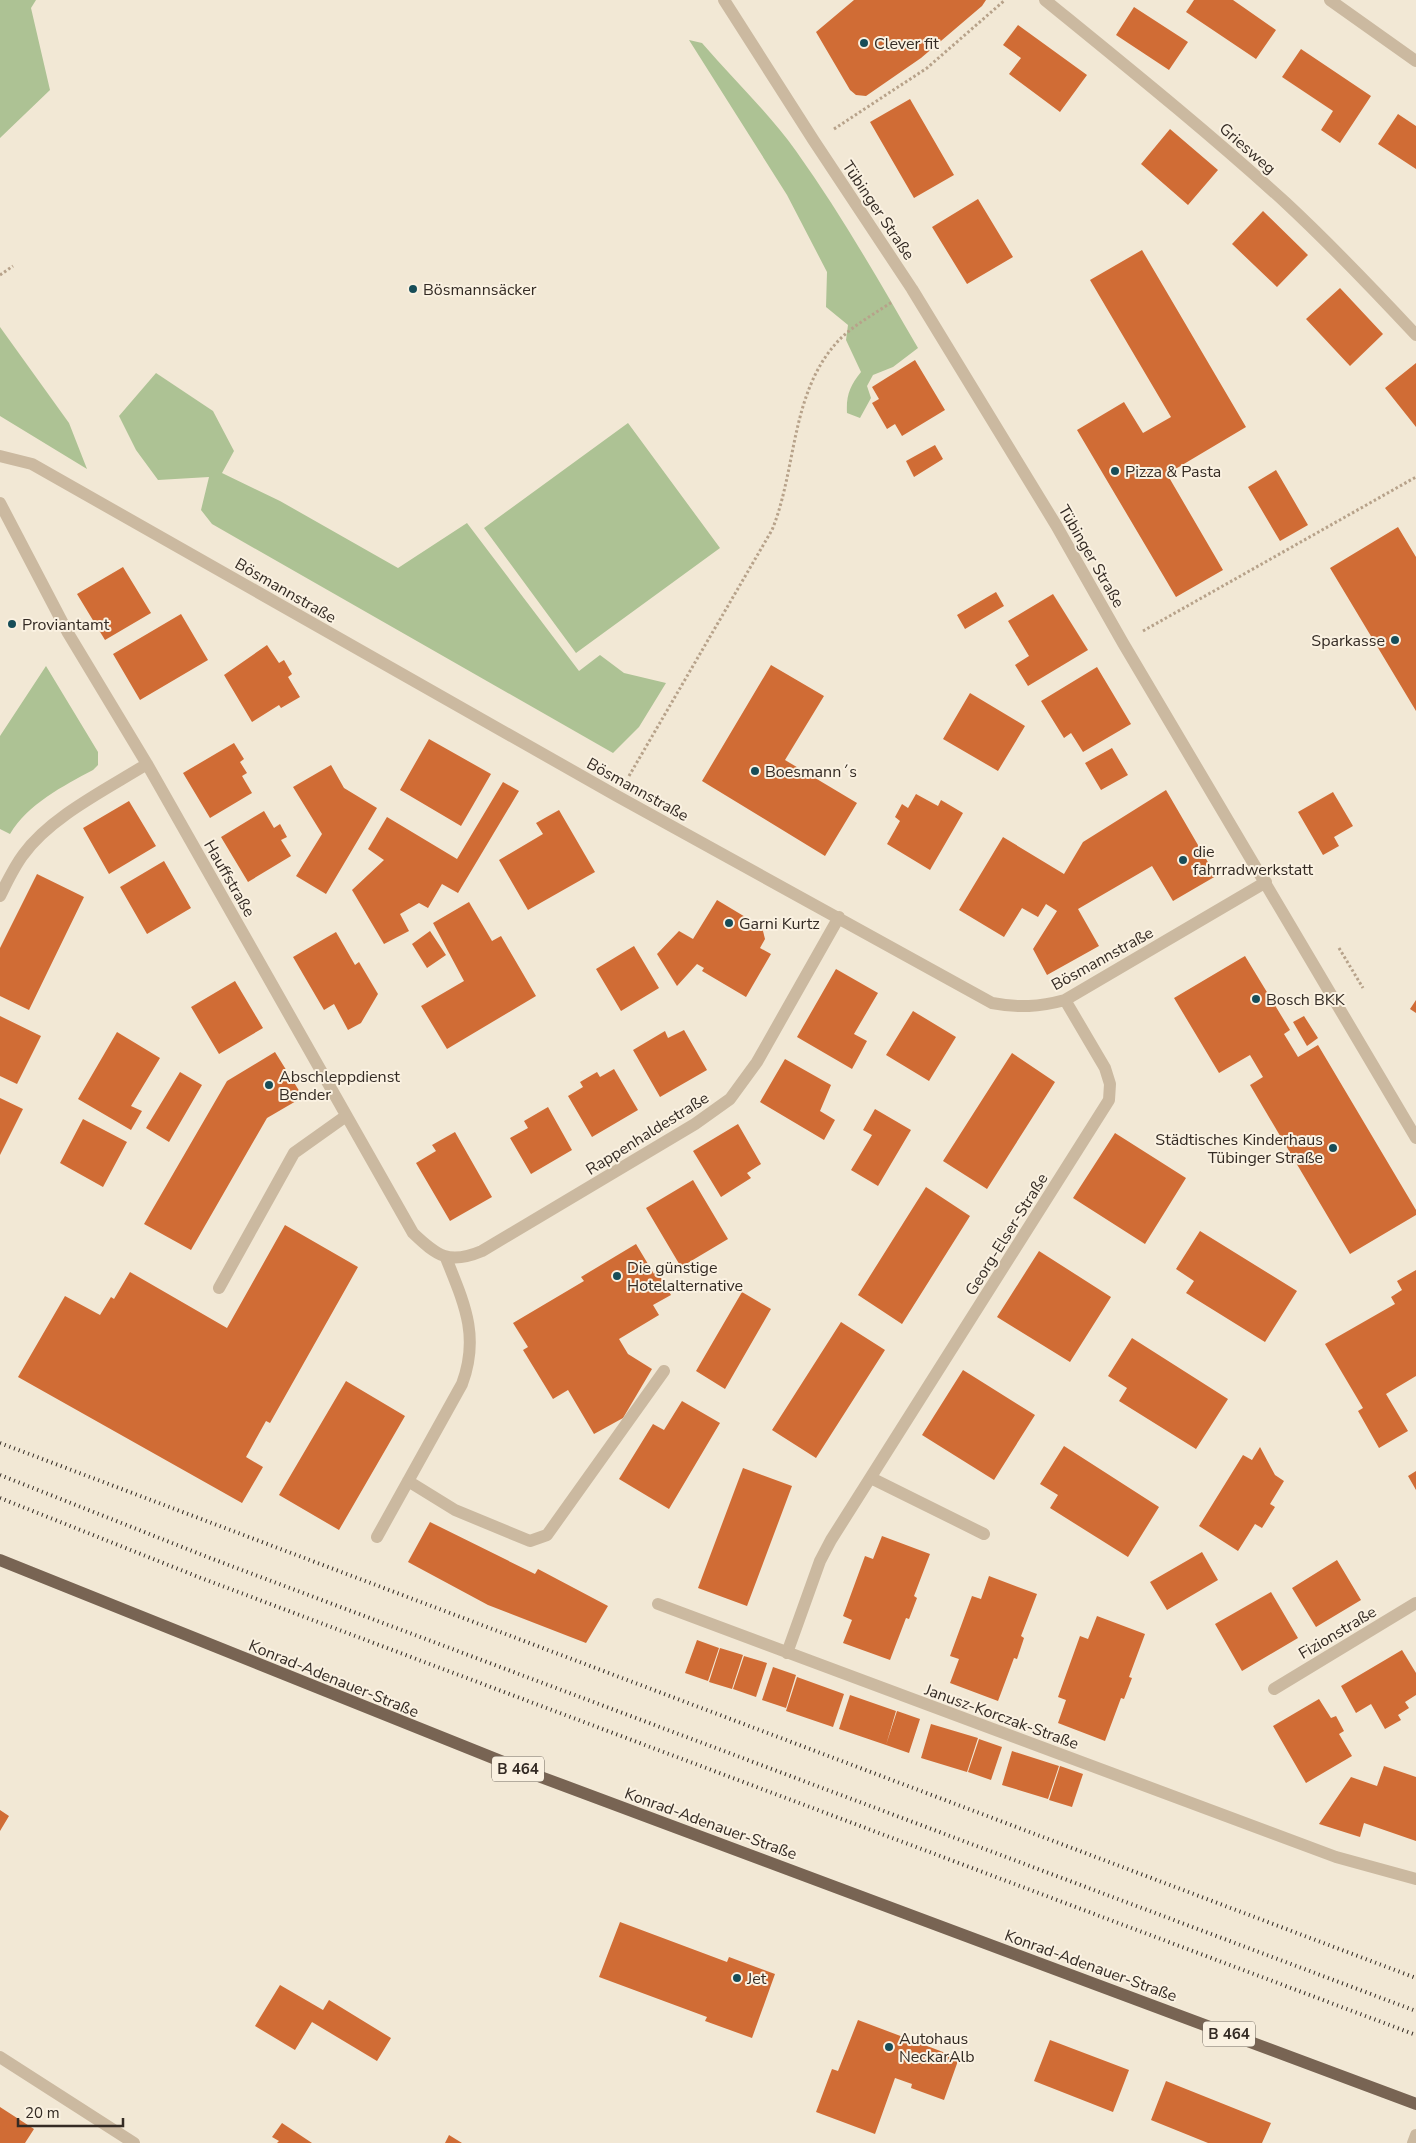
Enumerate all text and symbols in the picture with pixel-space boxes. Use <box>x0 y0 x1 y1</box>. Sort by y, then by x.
place label: Clever fit <box>874 33 939 55</box>
marker: Clever fit <box>858 37 870 49</box>
street label: Griesweg <box>1214 118 1280 179</box>
street label: Tübinger Straße <box>837 157 920 264</box>
place label: Bösmannsäcker <box>423 279 537 301</box>
marker: Bösmannsäcker <box>407 283 419 295</box>
place label: Pizza & Pasta <box>1125 461 1221 483</box>
marker: Pizza & Pasta <box>1109 465 1121 477</box>
street label: Tübinger Straße <box>1053 501 1129 612</box>
street label: Bösmannstraße <box>231 553 340 629</box>
place label: Proviantamt <box>22 614 110 636</box>
marker: Proviantamt <box>6 618 18 630</box>
place label: Sparkasse <box>1311 630 1385 652</box>
marker: Sparkasse <box>1389 634 1401 646</box>
street label: Bösmannstraße <box>583 753 692 827</box>
place label: Boesmann´s <box>765 761 857 783</box>
marker: Boesmann´s <box>749 765 761 777</box>
street label: Hauffstraße <box>198 836 260 921</box>
place label: die fahrradwerkstatt <box>1193 841 1314 881</box>
marker: die fahrradwerkstatt <box>1177 854 1189 866</box>
place label: Garni Kurtz <box>739 913 820 935</box>
marker: Garni Kurtz <box>723 917 735 929</box>
street label: Bösmannstraße <box>1048 922 1157 996</box>
place label: Bosch BKK <box>1266 989 1346 1011</box>
marker: Bosch BKK <box>1250 993 1262 1005</box>
place label: Abschleppdienst Bender <box>279 1066 400 1106</box>
marker: Abschleppdienst Bender <box>263 1079 275 1091</box>
street label: Rappenhaldestraße <box>582 1087 713 1181</box>
place label: Städtisches Kinderhaus Tübinger Straße <box>1155 1129 1323 1169</box>
marker: Städtisches Kinderhaus Tübinger Straße <box>1327 1142 1339 1154</box>
street label: Georg-Elser-Straße <box>960 1169 1053 1300</box>
place label: Die günstige Hotelalternative <box>627 1257 743 1297</box>
marker: Die günstige Hotelalternative <box>611 1270 623 1282</box>
street label: Fizionstraße <box>1294 1601 1381 1665</box>
street label: Konrad-Adenauer-Straße <box>245 1635 422 1723</box>
street label: Janusz-Korczak-Straße <box>921 1678 1082 1755</box>
road number: B 464 <box>492 1756 544 1782</box>
street label: Konrad-Adenauer-Straße <box>621 1782 800 1865</box>
street label: Konrad-Adenauer-Straße <box>1001 1924 1180 2007</box>
place label: Jet <box>746 1968 767 1990</box>
marker: Jet <box>731 1972 743 1984</box>
road number: B 464 <box>1203 2022 1255 2046</box>
place label: Autohaus NeckarAlb <box>899 2028 975 2068</box>
marker: Autohaus NeckarAlb <box>883 2041 895 2053</box>
scale bar <box>18 2096 122 2128</box>
text: 20 m <box>25 2103 60 2123</box>

